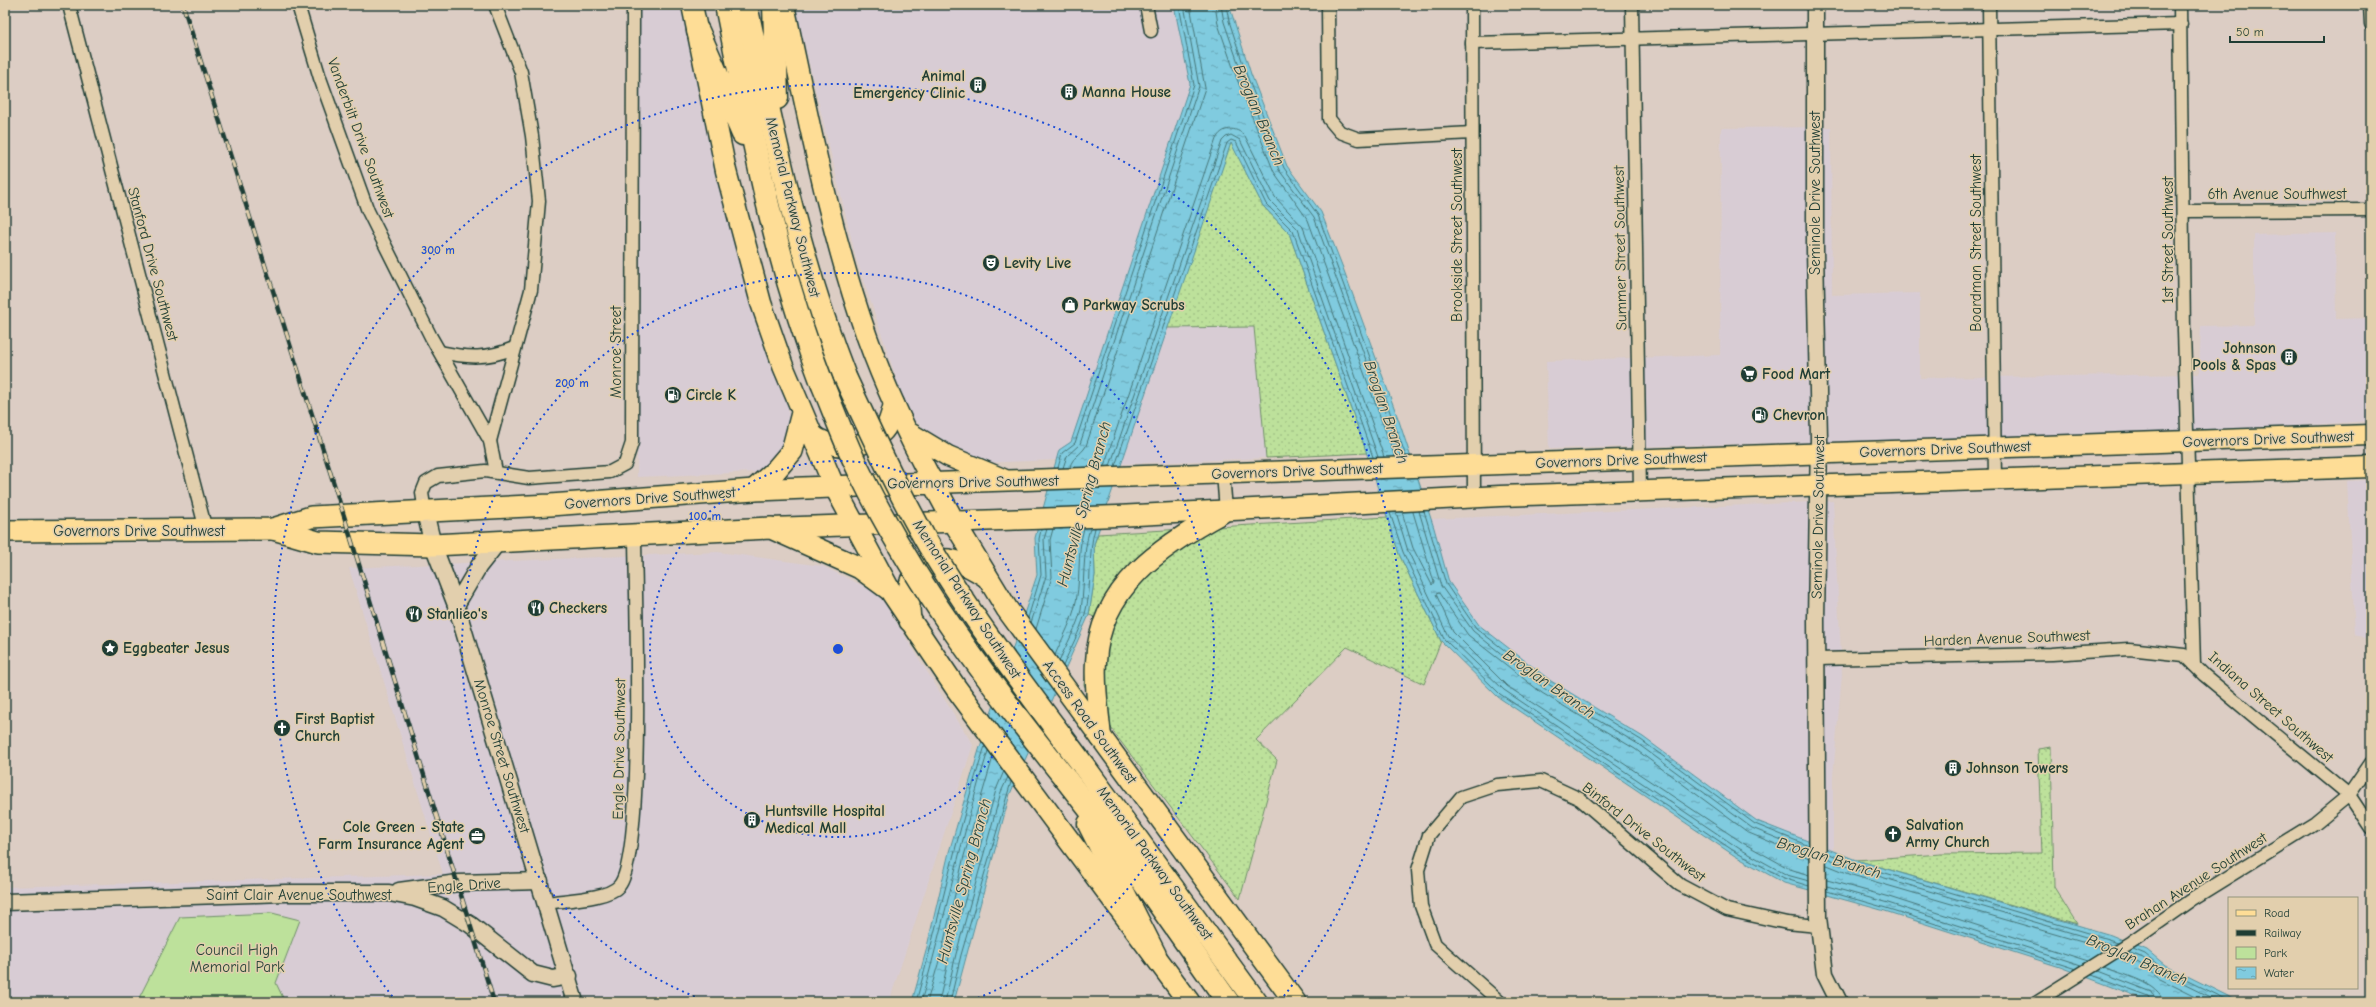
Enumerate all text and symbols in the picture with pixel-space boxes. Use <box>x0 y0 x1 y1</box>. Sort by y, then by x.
scale bar <box>2230 18 2324 44</box>
text: 50 m <box>2236 25 2264 39</box>
street label: Vanderbilt Drive Southwest <box>324 56 399 221</box>
water label: Broglan Branch <box>1230 62 1288 168</box>
place label: Animal Emergency Clinic <box>853 67 965 102</box>
building icon: Animal Emergency Clinic <box>968 75 988 95</box>
building icon: Manna House <box>1059 82 1079 102</box>
place label: Manna House <box>1082 83 1171 101</box>
street label: Seminole Drive Southwest <box>1806 110 1824 275</box>
street label: Memorial Parkway Southwest <box>762 115 824 300</box>
street label: Brookside Street Southwest <box>1448 147 1466 322</box>
street label: Boardman Street Southwest <box>1967 154 1985 332</box>
street label: Summer Street Southwest <box>1610 165 1630 331</box>
street label: 1st Street Southwest <box>2159 176 2177 304</box>
street label: Stanford Drive Southwest <box>124 185 182 344</box>
street label: 6th Avenue Southwest <box>2207 185 2347 203</box>
text: 300 m <box>421 243 455 257</box>
theatre icon: Levity Live <box>981 253 1001 273</box>
place label: Levity Live <box>1004 254 1071 272</box>
shop icon: Parkway Scrubs <box>1060 295 1080 315</box>
place label: Parkway Scrubs <box>1083 296 1185 314</box>
street label: Monroe Street <box>607 305 625 398</box>
place label: Johnson Pools & Spas <box>2192 339 2276 374</box>
building icon: Johnson Pools & Spas <box>2279 347 2299 367</box>
water label: Broglan Branch <box>1360 358 1412 466</box>
supermarket icon: Food Mart <box>1739 364 1759 384</box>
place label: Food Mart <box>1762 365 1831 383</box>
text: 200 m <box>555 376 589 390</box>
fuel station icon: Circle K <box>663 385 683 405</box>
place label: Circle K <box>686 386 737 404</box>
fuel station icon: Chevron <box>1750 405 1770 425</box>
place label: Chevron <box>1773 406 1825 424</box>
water label: Huntsville Spring Branch <box>1053 419 1115 589</box>
street label: Governors Drive Southwest <box>2182 427 2355 451</box>
street label: Seminole Drive Southwest <box>1808 434 1828 599</box>
street label: Governors Drive Southwest <box>1859 437 2032 461</box>
street label: Governors Drive Southwest <box>1535 448 1708 472</box>
street label: Governors Drive Southwest <box>1211 459 1384 483</box>
street label: Governors Drive Southwest <box>887 471 1060 492</box>
street label: Governors Drive Southwest <box>564 483 737 513</box>
text: 100 m <box>689 509 721 523</box>
street label: Memorial Parkway Southwest <box>909 516 1025 682</box>
street label: Governors Drive Southwest <box>53 522 226 540</box>
restaurant icon: Checkers <box>526 598 546 618</box>
place label: Checkers <box>549 599 607 617</box>
restaurant icon: Stanlieo's <box>404 604 424 624</box>
place label: Stanlieo's <box>427 605 487 623</box>
street label: Harden Avenue Southwest <box>1923 626 2091 650</box>
place icon: Eggbeater Jesus <box>100 638 120 658</box>
place label: Eggbeater Jesus <box>123 639 229 657</box>
centre of rings <box>831 642 845 656</box>
water label: Broglan Branch <box>1500 646 1598 722</box>
street label: Indiana Street Southwest <box>2205 648 2338 767</box>
street label: Access Road Southwest <box>1039 657 1141 788</box>
street label: Monroe Street Southwest <box>470 677 534 836</box>
street label: Engle Drive Southwest <box>609 677 629 820</box>
place label: First Baptist Church <box>295 710 376 745</box>
church icon: First Baptist Church <box>272 718 292 738</box>
building icon: Johnson Towers <box>1943 758 1963 778</box>
place label: Johnson Towers <box>1966 759 2068 777</box>
street label: Binford Drive Southwest <box>1579 778 1710 886</box>
street label: Memorial Parkway Southwest <box>1093 783 1217 944</box>
water label: Huntsville Spring Branch <box>933 796 995 966</box>
place label: Huntsville Hospital Medical Mall <box>765 802 885 837</box>
building icon: Huntsville Hospital Medical Mall <box>742 810 762 830</box>
place label: Salvation Army Church <box>1906 816 1990 851</box>
place label: Cole Green - State Farm Insurance Agent <box>318 818 465 853</box>
church icon: Salvation Army Church <box>1883 824 1903 844</box>
office icon: Cole Green - State Farm Insurance Agent <box>467 826 487 846</box>
street label: Brahan Avenue Southwest <box>2122 828 2271 934</box>
water label: Broglan Branch <box>1775 834 1883 882</box>
street label: Engle Drive <box>427 873 502 897</box>
street label: Saint Clair Avenue Southwest <box>206 886 392 904</box>
legend <box>2228 897 2358 989</box>
text: Road <box>2264 906 2290 920</box>
text: Railway <box>2264 926 2302 940</box>
water label: Broglan Branch <box>2084 931 2190 989</box>
park label: Council High Memorial Park <box>190 941 285 976</box>
text: Park <box>2264 946 2287 960</box>
text: Water <box>2264 966 2294 980</box>

